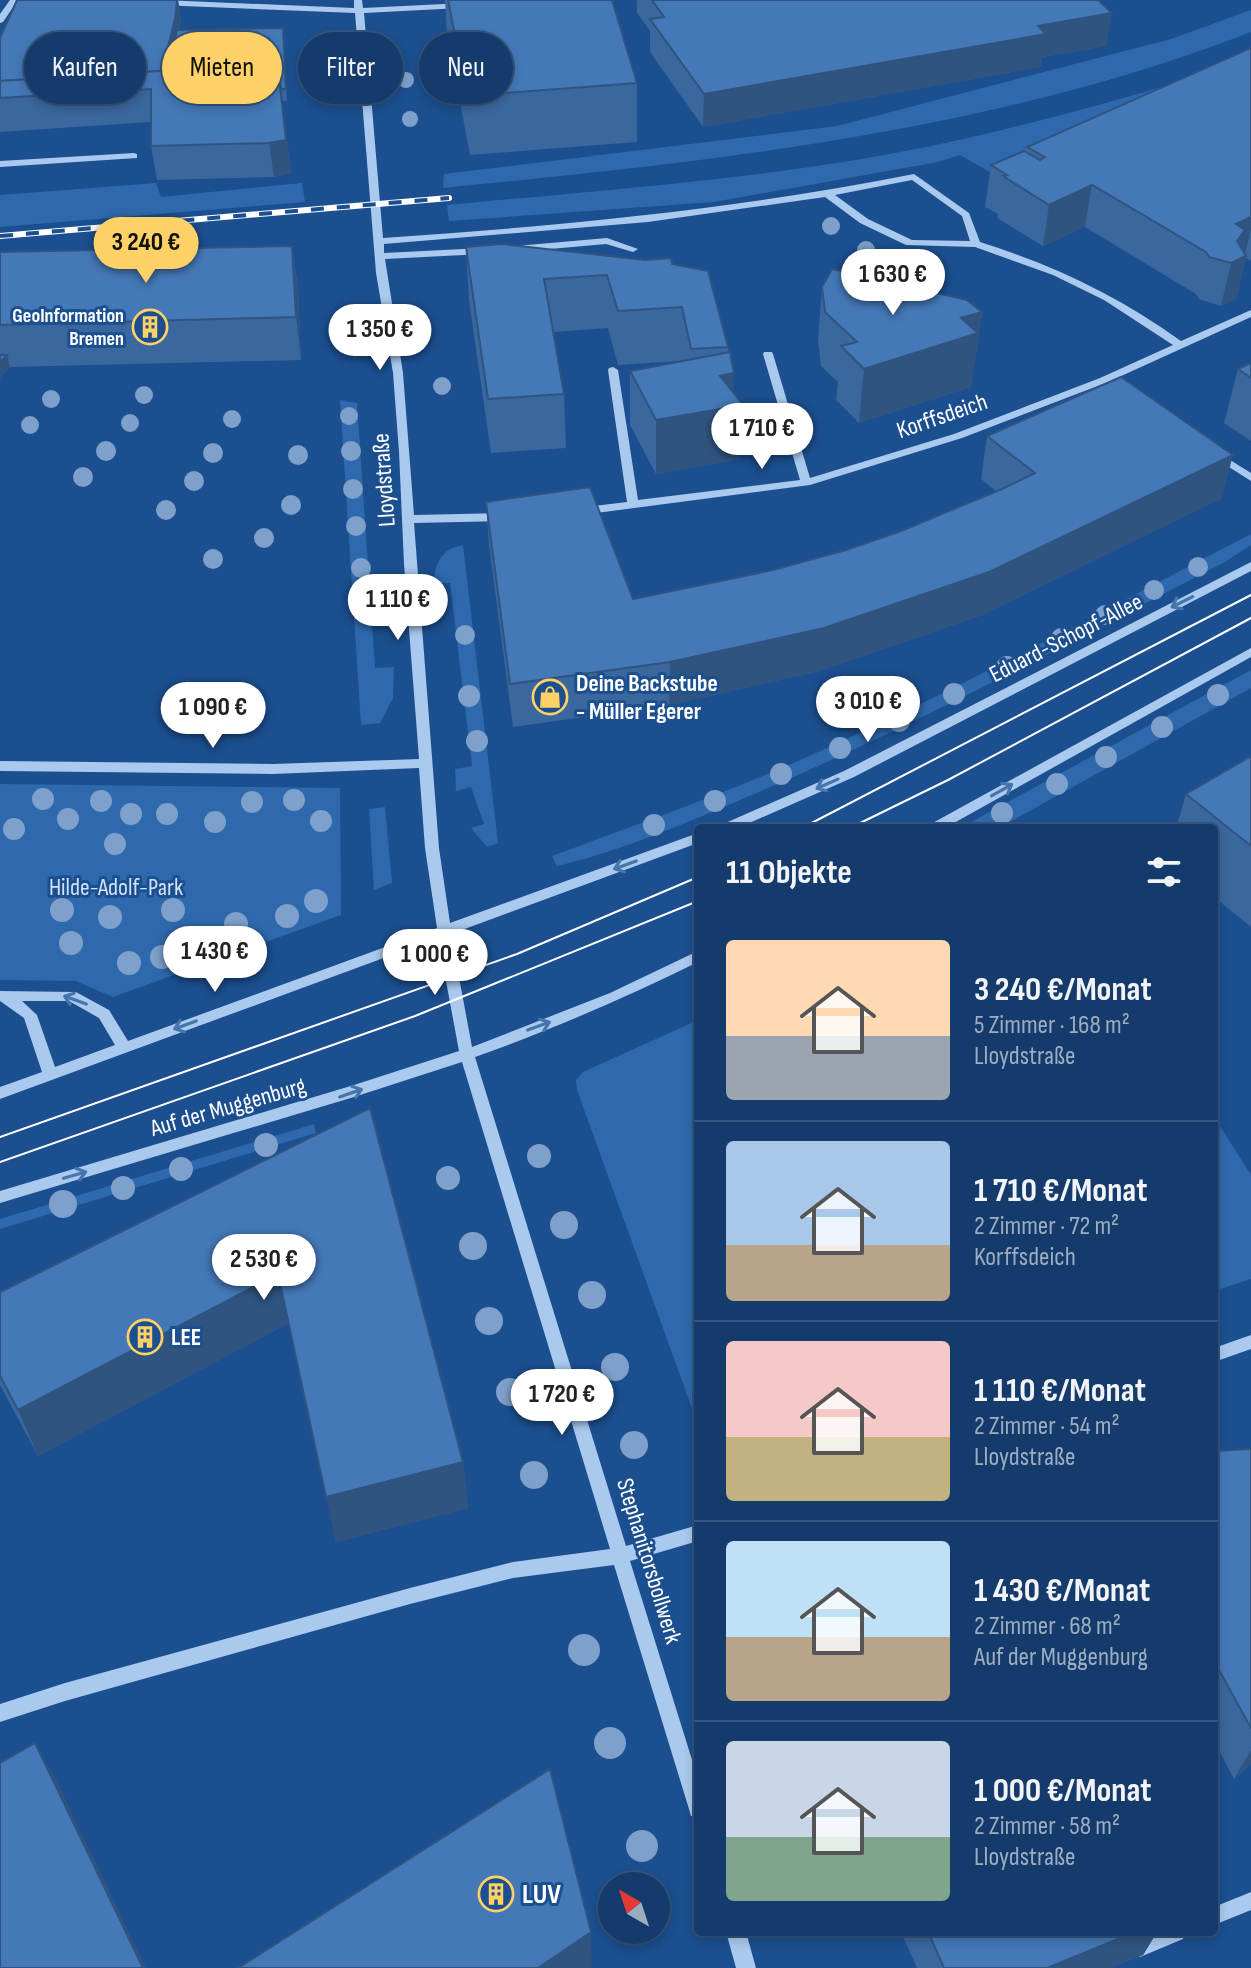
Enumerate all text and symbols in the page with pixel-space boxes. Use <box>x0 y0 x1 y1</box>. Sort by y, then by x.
chip: Kaufen <box>24 32 146 104</box>
chip: Mieten <box>162 32 282 104</box>
chip: Filter <box>298 32 403 104</box>
chip: Neu <box>419 32 513 104</box>
pin: 3 240 € <box>72 217 220 285</box>
text: 3 240 € <box>112 227 180 258</box>
pin: 1 630 € <box>819 249 967 317</box>
text: 1 630 € <box>859 259 927 290</box>
place label: GeoInformation Bremen <box>12 304 124 351</box>
pin: 1 350 € <box>306 304 454 372</box>
building icon: GeoInformation Bremen <box>131 308 169 346</box>
text: 1 350 € <box>346 314 414 345</box>
street label: Korffsdeich <box>893 387 991 445</box>
pin: 1 710 € <box>688 403 836 471</box>
text: 1 710 € <box>729 413 795 444</box>
street label: Lloydstraße <box>366 432 402 528</box>
pin: 1 110 € <box>324 574 472 642</box>
text: 1 110 € <box>366 584 430 615</box>
street label: Eduard-Schopf-Allee <box>985 587 1147 689</box>
one-way arrow <box>1170 595 1194 611</box>
place label: Deine Backstube - Müller Egerer <box>576 669 718 726</box>
pin: 3 010 € <box>794 676 942 744</box>
shop icon: Deine Backstube - Müller Egerer <box>531 678 569 716</box>
pin: 1 090 € <box>139 682 287 750</box>
text: 3 010 € <box>834 686 902 717</box>
text: 1 090 € <box>179 692 247 723</box>
one-way arrow <box>815 778 840 793</box>
one-way arrow <box>990 782 1013 798</box>
icon: filters <box>1142 850 1186 894</box>
text: 11 Objekte <box>726 852 852 893</box>
one-way arrow <box>613 859 638 873</box>
park label: Hilde-Adolf-Park <box>49 873 183 902</box>
pin: 1 430 € <box>141 926 289 994</box>
pin: 1 000 € <box>361 929 509 997</box>
text: 1 430 € <box>181 936 249 967</box>
text: 1 000 € <box>401 939 469 970</box>
text: 3 240 €/Monat <box>974 969 1152 1010</box>
icon: home <box>790 972 886 1068</box>
one-way arrow <box>63 992 88 1007</box>
text: 5 Zimmer · 168 m² <box>974 1010 1130 1041</box>
one-way arrow <box>527 1018 551 1032</box>
one-way arrow <box>174 1019 198 1033</box>
text: Lloydstraße <box>974 1041 1075 1072</box>
street label: Auf der Muggenburg <box>146 1071 309 1143</box>
one-way arrow <box>338 1084 363 1099</box>
one-way arrow <box>61 1167 87 1182</box>
text: 1 710 €/Monat <box>974 1170 1147 1211</box>
icon: home <box>790 1173 886 1269</box>
text: 2 Zimmer · 72 m² <box>974 1211 1119 1242</box>
pin: 2 530 € <box>190 1234 338 1302</box>
text: Korffsdeich <box>974 1242 1076 1273</box>
text: 2 530 € <box>230 1244 298 1275</box>
building icon: LEE <box>126 1318 164 1356</box>
place label: LEE <box>171 1323 201 1352</box>
pin: 1 720 € <box>488 1369 636 1437</box>
text: 1 110 €/Monat <box>974 1370 1146 1411</box>
icon: home <box>790 1373 886 1469</box>
text: 1 720 € <box>529 1379 595 1410</box>
text: 2 Zimmer · 54 m² <box>974 1411 1120 1442</box>
text: Lloydstraße <box>974 1442 1075 1473</box>
street label: Stephanitorsbollwerk <box>610 1475 688 1647</box>
text: 1 430 €/Monat <box>974 1570 1150 1611</box>
icon: home <box>790 1573 886 1669</box>
text: 2 Zimmer · 68 m² <box>974 1611 1121 1642</box>
text: Auf der Muggenburg <box>974 1642 1148 1673</box>
text: 1 000 €/Monat <box>974 1770 1152 1811</box>
icon: home <box>790 1773 886 1869</box>
text: 2 Zimmer · 58 m² <box>974 1811 1120 1842</box>
text: Lloydstraße <box>974 1842 1075 1873</box>
north arrow <box>598 1872 670 1944</box>
map controls <box>598 1872 670 1944</box>
building icon: LUV <box>477 1875 515 1913</box>
place label: LUV <box>522 1878 561 1911</box>

